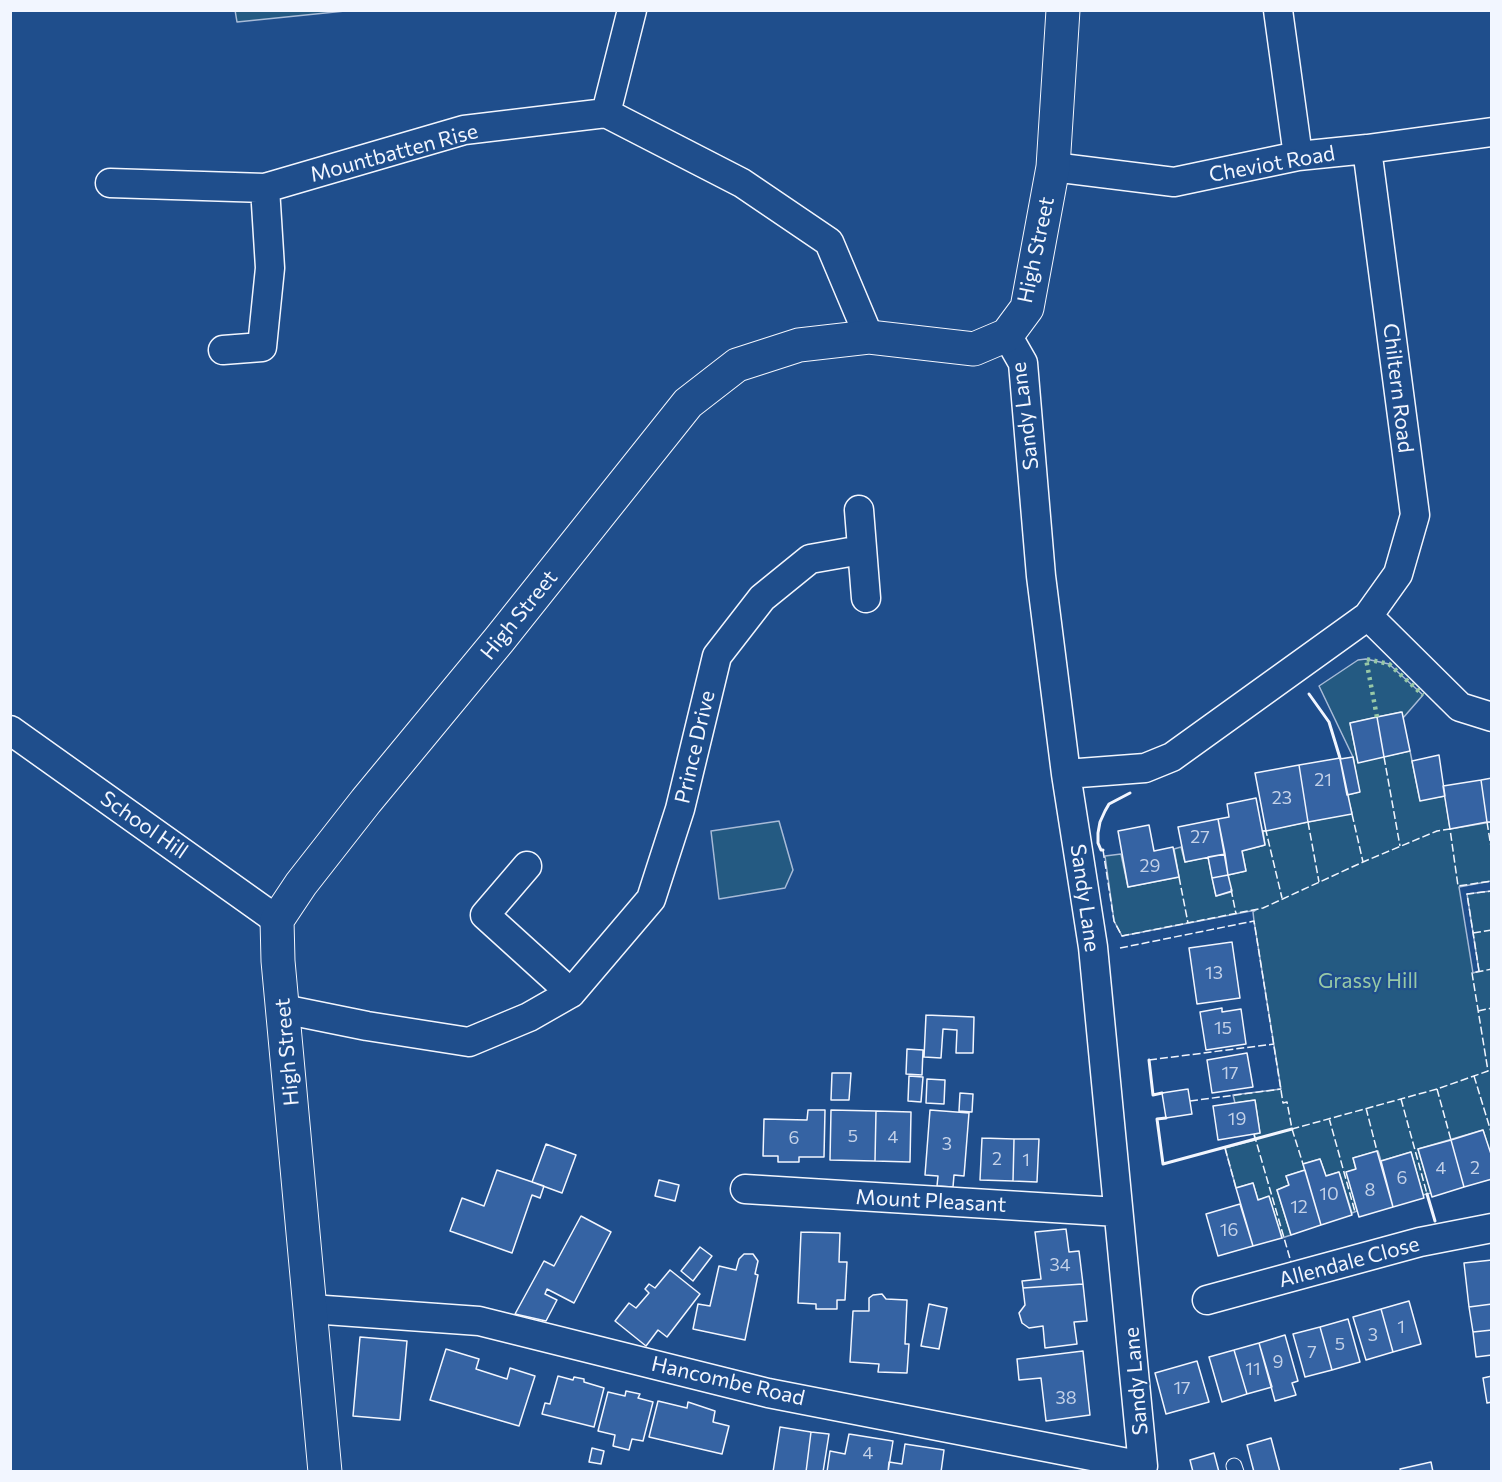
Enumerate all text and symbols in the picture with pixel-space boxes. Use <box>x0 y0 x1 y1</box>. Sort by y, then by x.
street label: Mountbatten Rise <box>307 118 481 188</box>
street label: Cheviot Road <box>1207 141 1337 187</box>
street label: High Street <box>1012 195 1060 305</box>
street label: Chiltern Road <box>1378 322 1418 454</box>
street label: Sandy Lane <box>1006 361 1044 471</box>
street label: High Street <box>475 565 563 665</box>
street label: Prince Drive <box>670 688 720 806</box>
house number: 21 <box>1314 769 1332 791</box>
street label: School Hill <box>95 786 193 864</box>
house number: 23 <box>1272 787 1292 809</box>
house number: 27 <box>1190 826 1210 848</box>
street label: Sandy Lane <box>1065 843 1105 953</box>
house number: 29 <box>1140 855 1160 877</box>
house number: 13 <box>1205 962 1223 984</box>
park label: Grassy Hill <box>1318 968 1418 994</box>
street label: High Street <box>270 997 304 1107</box>
house number: 15 <box>1214 1017 1232 1039</box>
house number: 17 <box>1221 1062 1239 1084</box>
house number: 19 <box>1228 1108 1246 1130</box>
house number: 5 <box>848 1125 858 1147</box>
house number: 4 <box>888 1126 898 1148</box>
house number: 6 <box>789 1127 799 1149</box>
house number: 3 <box>942 1133 952 1155</box>
house number: 2 <box>992 1148 1002 1170</box>
house number: 1 <box>1022 1149 1030 1171</box>
house number: 4 <box>1436 1157 1446 1179</box>
house number: 2 <box>1470 1157 1480 1179</box>
house number: 6 <box>1397 1167 1407 1189</box>
house number: 8 <box>1365 1179 1375 1201</box>
house number: 10 <box>1319 1183 1339 1205</box>
street label: Mount Pleasant <box>855 1184 1007 1218</box>
house number: 12 <box>1290 1196 1308 1218</box>
house number: 16 <box>1220 1219 1238 1241</box>
street label: Allendale Close <box>1276 1231 1422 1293</box>
house number: 34 <box>1049 1254 1071 1276</box>
house number: 1 <box>1397 1316 1405 1338</box>
house number: 3 <box>1368 1324 1378 1346</box>
street label: Sandy Lane <box>1119 1326 1153 1436</box>
house number: 5 <box>1335 1333 1345 1355</box>
house number: 7 <box>1307 1341 1317 1363</box>
street label: Hancombe Road <box>649 1351 807 1411</box>
house number: 9 <box>1273 1351 1283 1373</box>
house number: 11 <box>1245 1358 1261 1380</box>
house number: 17 <box>1173 1377 1191 1399</box>
house number: 38 <box>1055 1387 1077 1409</box>
house number: 4 <box>863 1442 873 1464</box>

